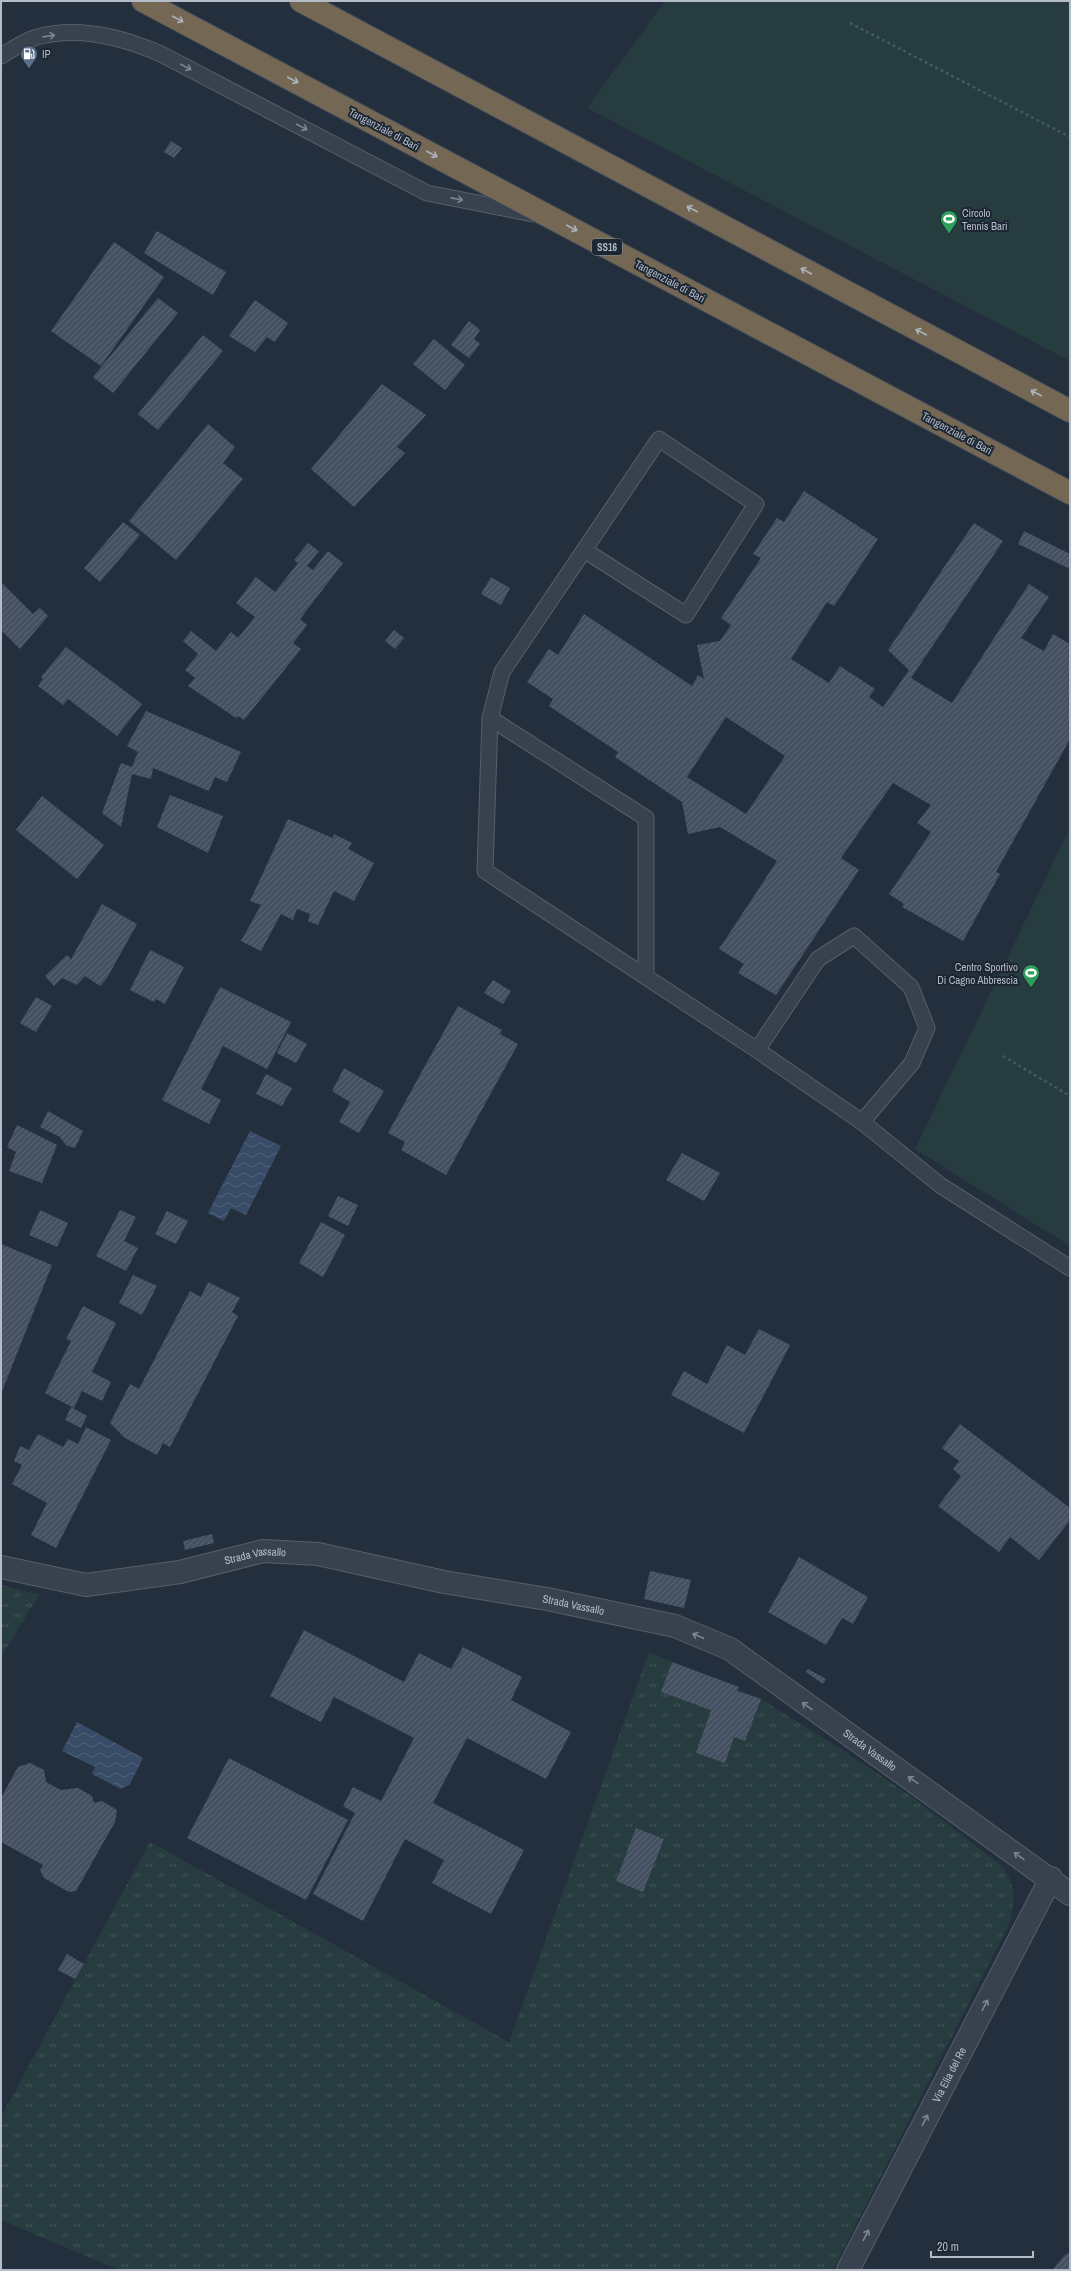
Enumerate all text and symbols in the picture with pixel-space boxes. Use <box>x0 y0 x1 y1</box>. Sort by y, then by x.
one-way arrow <box>172 16 184 24</box>
one-way arrow <box>42 32 55 40</box>
fuel station icon: IP <box>19 44 39 69</box>
place label: IP <box>42 47 51 61</box>
one-way arrow <box>180 64 192 71</box>
one-way arrow <box>287 77 299 85</box>
street label: Tangenziale di Bari <box>346 105 422 153</box>
one-way arrow <box>295 124 307 132</box>
one-way arrow <box>426 151 438 159</box>
one-way arrow <box>450 196 463 204</box>
one-way arrow <box>686 205 698 213</box>
place label: Circolo Tennis Bari <box>962 206 1008 233</box>
sports icon: Circolo Tennis Bari <box>939 209 959 234</box>
one-way arrow <box>566 225 578 233</box>
road number: SS16 <box>592 239 622 255</box>
street label: Tangenziale di Bari <box>632 257 708 305</box>
one-way arrow <box>800 266 812 274</box>
one-way arrow <box>915 327 927 335</box>
one-way arrow <box>1030 389 1042 396</box>
street label: Tangenziale di Bari <box>919 409 995 457</box>
place label: Centro Sportivo Di Cagno Abbrescia <box>937 960 1018 987</box>
sports icon: Centro Sportivo Di Cagno Abbrescia <box>1021 963 1041 988</box>
street label: Strada Vassallo <box>223 1544 286 1568</box>
street label: Strada Vassallo <box>542 1591 606 1618</box>
one-way arrow <box>692 1631 704 1639</box>
one-way arrow <box>801 1702 812 1710</box>
street label: Strada Vassallo <box>841 1726 900 1774</box>
one-way arrow <box>908 1776 919 1784</box>
one-way arrow <box>1014 1851 1025 1860</box>
one-way arrow <box>982 1999 989 2011</box>
street label: Via Elia del Re <box>929 2045 969 2105</box>
one-way arrow <box>922 2114 930 2126</box>
one-way arrow <box>862 2230 870 2242</box>
scale bar <box>931 2233 1033 2259</box>
text: 20 m <box>937 2239 959 2255</box>

